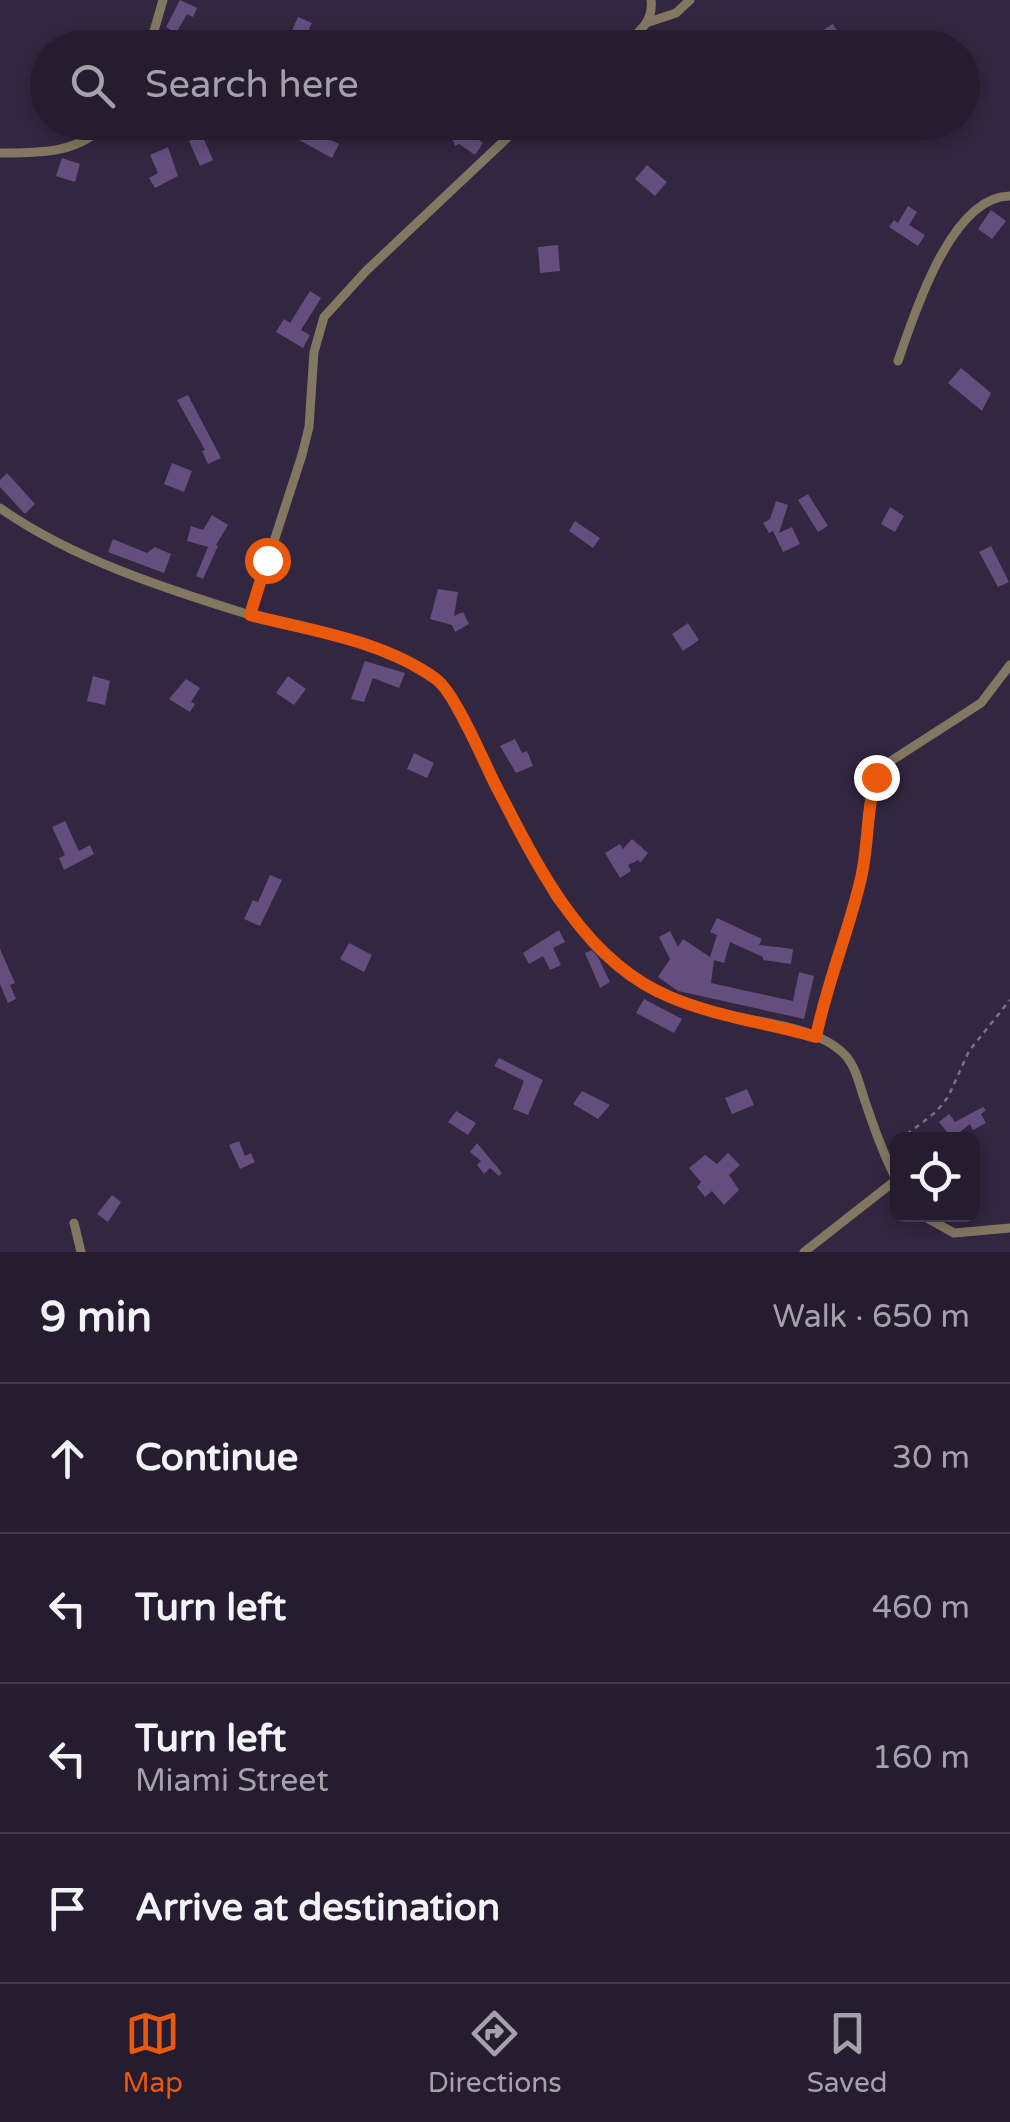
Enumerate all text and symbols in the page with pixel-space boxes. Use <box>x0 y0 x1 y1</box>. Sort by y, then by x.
search box <box>30 30 980 140</box>
icon: search <box>65 58 120 113</box>
text: Search here <box>145 62 359 108</box>
route start <box>245 538 291 584</box>
route end <box>854 755 900 801</box>
map controls <box>890 1132 980 1222</box>
button: locate <box>890 1132 980 1222</box>
text: 9 min <box>40 1292 152 1343</box>
text: Walk · 650 m <box>773 1298 970 1336</box>
icon: ahead <box>40 1431 95 1486</box>
text: Continue <box>135 1435 298 1481</box>
text: 30 m <box>892 1439 970 1477</box>
icon: left <box>40 1581 95 1636</box>
text: Turn left <box>135 1585 286 1631</box>
text: 460 m <box>872 1589 970 1627</box>
text: Turn left <box>135 1716 286 1762</box>
icon: left <box>40 1731 95 1786</box>
text: 160 m <box>872 1739 970 1777</box>
text: Miami Street <box>135 1762 329 1800</box>
icon: arrive <box>40 1881 95 1936</box>
text: Arrive at destination <box>135 1885 500 1931</box>
tab: Map <box>122 2006 183 2100</box>
tab: Directions <box>428 2006 562 2100</box>
tab: Saved <box>807 2006 888 2100</box>

